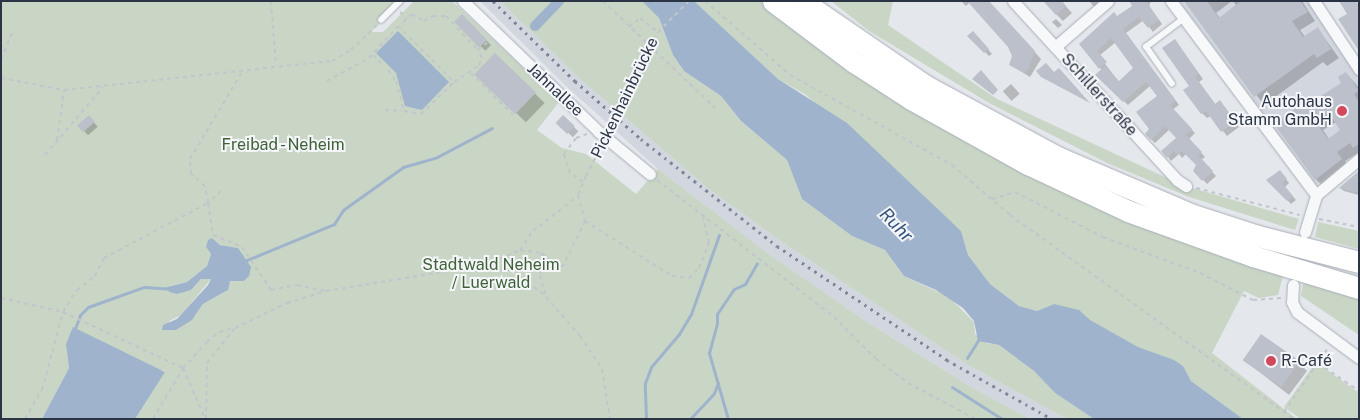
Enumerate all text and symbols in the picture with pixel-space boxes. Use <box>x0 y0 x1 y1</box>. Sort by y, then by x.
street label: Pickenhainbrücke <box>587 34 663 162</box>
street label: Schillerstraße <box>1057 50 1141 140</box>
street label: Jahnallee <box>523 59 587 121</box>
place label: Autohaus Stamm GmbH <box>1228 92 1332 130</box>
marker: Autohaus Stamm GmbH <box>1336 105 1348 117</box>
park label: Freibad - Neheim <box>219 135 347 155</box>
water label: Ruhr <box>875 204 917 246</box>
park label: Stadtwald Neheim / Luerwald <box>422 255 560 293</box>
place label: R-Café <box>1281 351 1332 371</box>
marker: R-Café <box>1265 355 1277 367</box>

